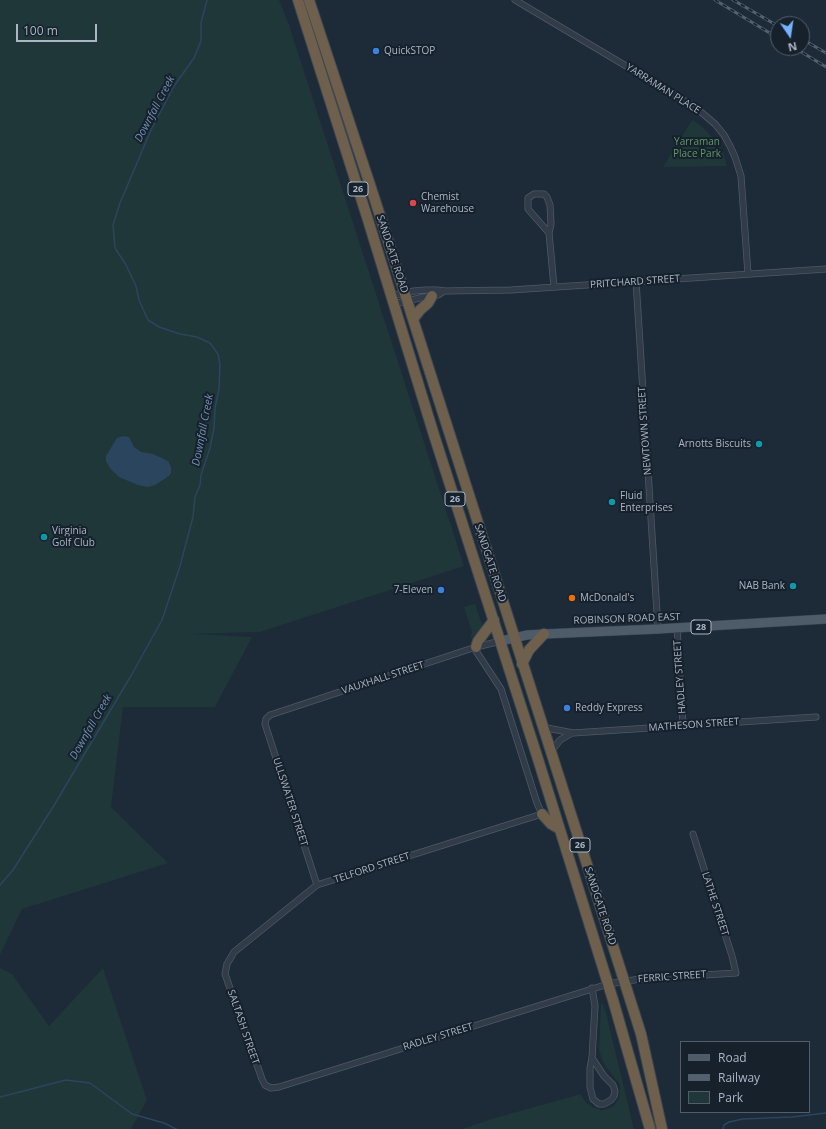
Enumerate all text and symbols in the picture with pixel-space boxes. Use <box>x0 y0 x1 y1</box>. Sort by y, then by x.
scale bar <box>18 16 99 42</box>
north arrow <box>770 16 810 56</box>
text: 100 m <box>23 22 58 39</box>
text: N <box>787 39 799 56</box>
place label: QuickSTOP <box>384 45 435 57</box>
marker: QuickSTOP <box>371 46 381 56</box>
street label: YARRAMAN PLACE <box>624 61 702 117</box>
water label: Downfall Creek <box>132 74 178 144</box>
park label: Yarraman Place Park <box>673 136 721 160</box>
road number: 26 <box>348 182 368 196</box>
place label: Chemist Warehouse <box>421 191 474 214</box>
marker: Chemist Warehouse <box>408 198 418 208</box>
street label: SANDGATE ROAD <box>374 213 410 295</box>
street label: PRITCHARD STREET <box>590 273 680 291</box>
street label: NEWTOWN STREET <box>636 386 654 476</box>
water label: Downfall Creek <box>190 393 216 467</box>
place label: Arnotts Biscuits <box>678 438 751 450</box>
marker: Arnotts Biscuits <box>754 439 764 449</box>
place label: Fluid Enterprises <box>620 490 673 514</box>
road number: 26 <box>445 492 465 506</box>
marker: Fluid Enterprises <box>607 497 617 507</box>
street label: SANDGATE ROAD <box>472 522 508 604</box>
place label: Virginia Golf Club <box>52 525 95 548</box>
marker: Virginia Golf Club <box>39 532 49 542</box>
place label: NAB Bank <box>739 580 785 592</box>
marker: NAB Bank <box>788 581 798 591</box>
place label: 7-Eleven <box>394 584 433 596</box>
marker: 7-Eleven <box>436 585 446 595</box>
place label: McDonald's <box>580 592 634 604</box>
marker: McDonald's <box>567 593 577 603</box>
street label: ROBINSON ROAD EAST <box>573 611 681 627</box>
road number: 28 <box>691 620 711 634</box>
street label: HADLEY STREET <box>671 640 689 714</box>
street label: VAUXHALL STREET <box>340 659 426 697</box>
water label: Downfall Creek <box>67 692 115 762</box>
place label: Reddy Express <box>575 702 643 714</box>
marker: Reddy Express <box>562 703 572 713</box>
street label: MATHESON STREET <box>648 716 740 734</box>
street label: ULLSWATER STREET <box>270 756 310 848</box>
road number: 26 <box>570 838 590 852</box>
street label: TELFORD STREET <box>333 850 411 886</box>
street label: SANDGATE ROAD <box>582 865 618 947</box>
street label: LATHE STREET <box>699 871 731 937</box>
street label: FERRIC STREET <box>637 969 707 985</box>
street label: SALTASH STREET <box>225 988 261 1066</box>
street label: RADLEY STREET <box>402 1021 474 1053</box>
legend <box>680 1041 810 1113</box>
text: Road <box>718 1049 747 1066</box>
text: Railway <box>718 1069 760 1086</box>
text: Park <box>718 1089 743 1106</box>

